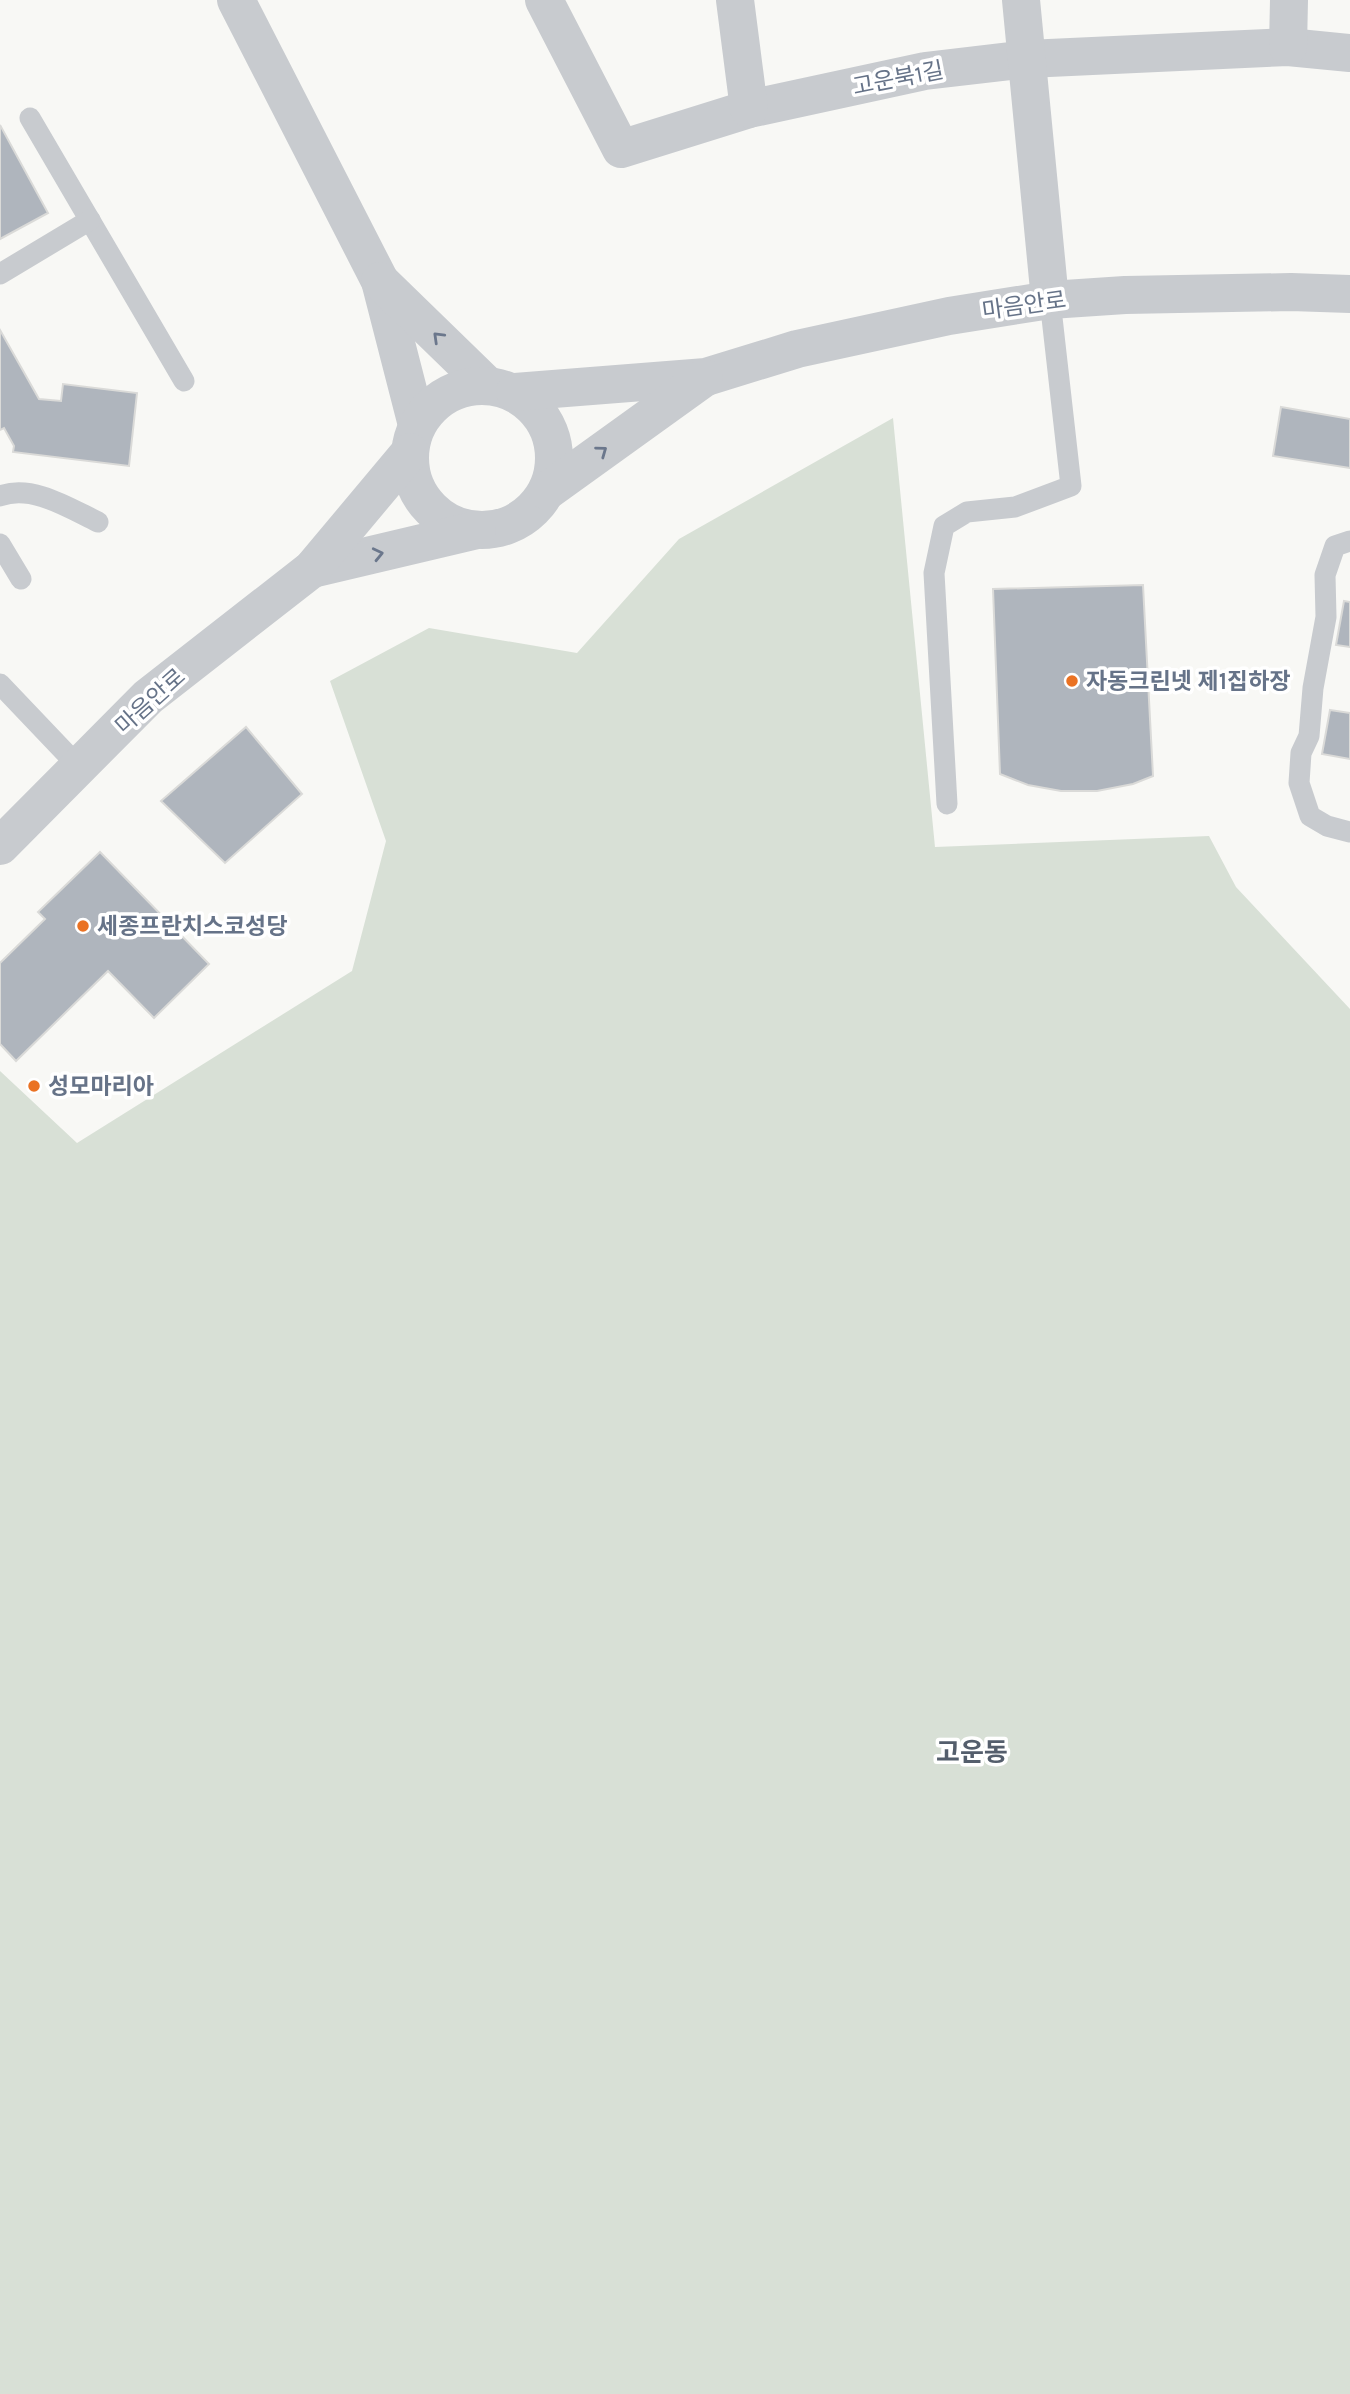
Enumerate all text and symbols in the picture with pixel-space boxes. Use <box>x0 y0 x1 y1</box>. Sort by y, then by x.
street label: 고운북1길 <box>850 56 946 101</box>
street label: 마음안로 <box>980 286 1068 325</box>
one-way arrow <box>434 333 447 346</box>
one-way arrow <box>594 447 607 459</box>
one-way arrow <box>372 548 384 562</box>
street label: 마음안로 <box>110 663 191 740</box>
place label: 자동크린넷 제1집하장 <box>1086 668 1290 695</box>
marker: 자동크린넷 제1집하장 <box>1064 673 1080 689</box>
place label: 세종프란치스코성당 <box>97 913 287 940</box>
marker: 세종프란치스코성당 <box>75 918 91 934</box>
place label: 성모마리아 <box>48 1073 154 1100</box>
marker: 성모마리아 <box>26 1078 42 1094</box>
district label: 고운동 <box>936 1737 1008 1768</box>

